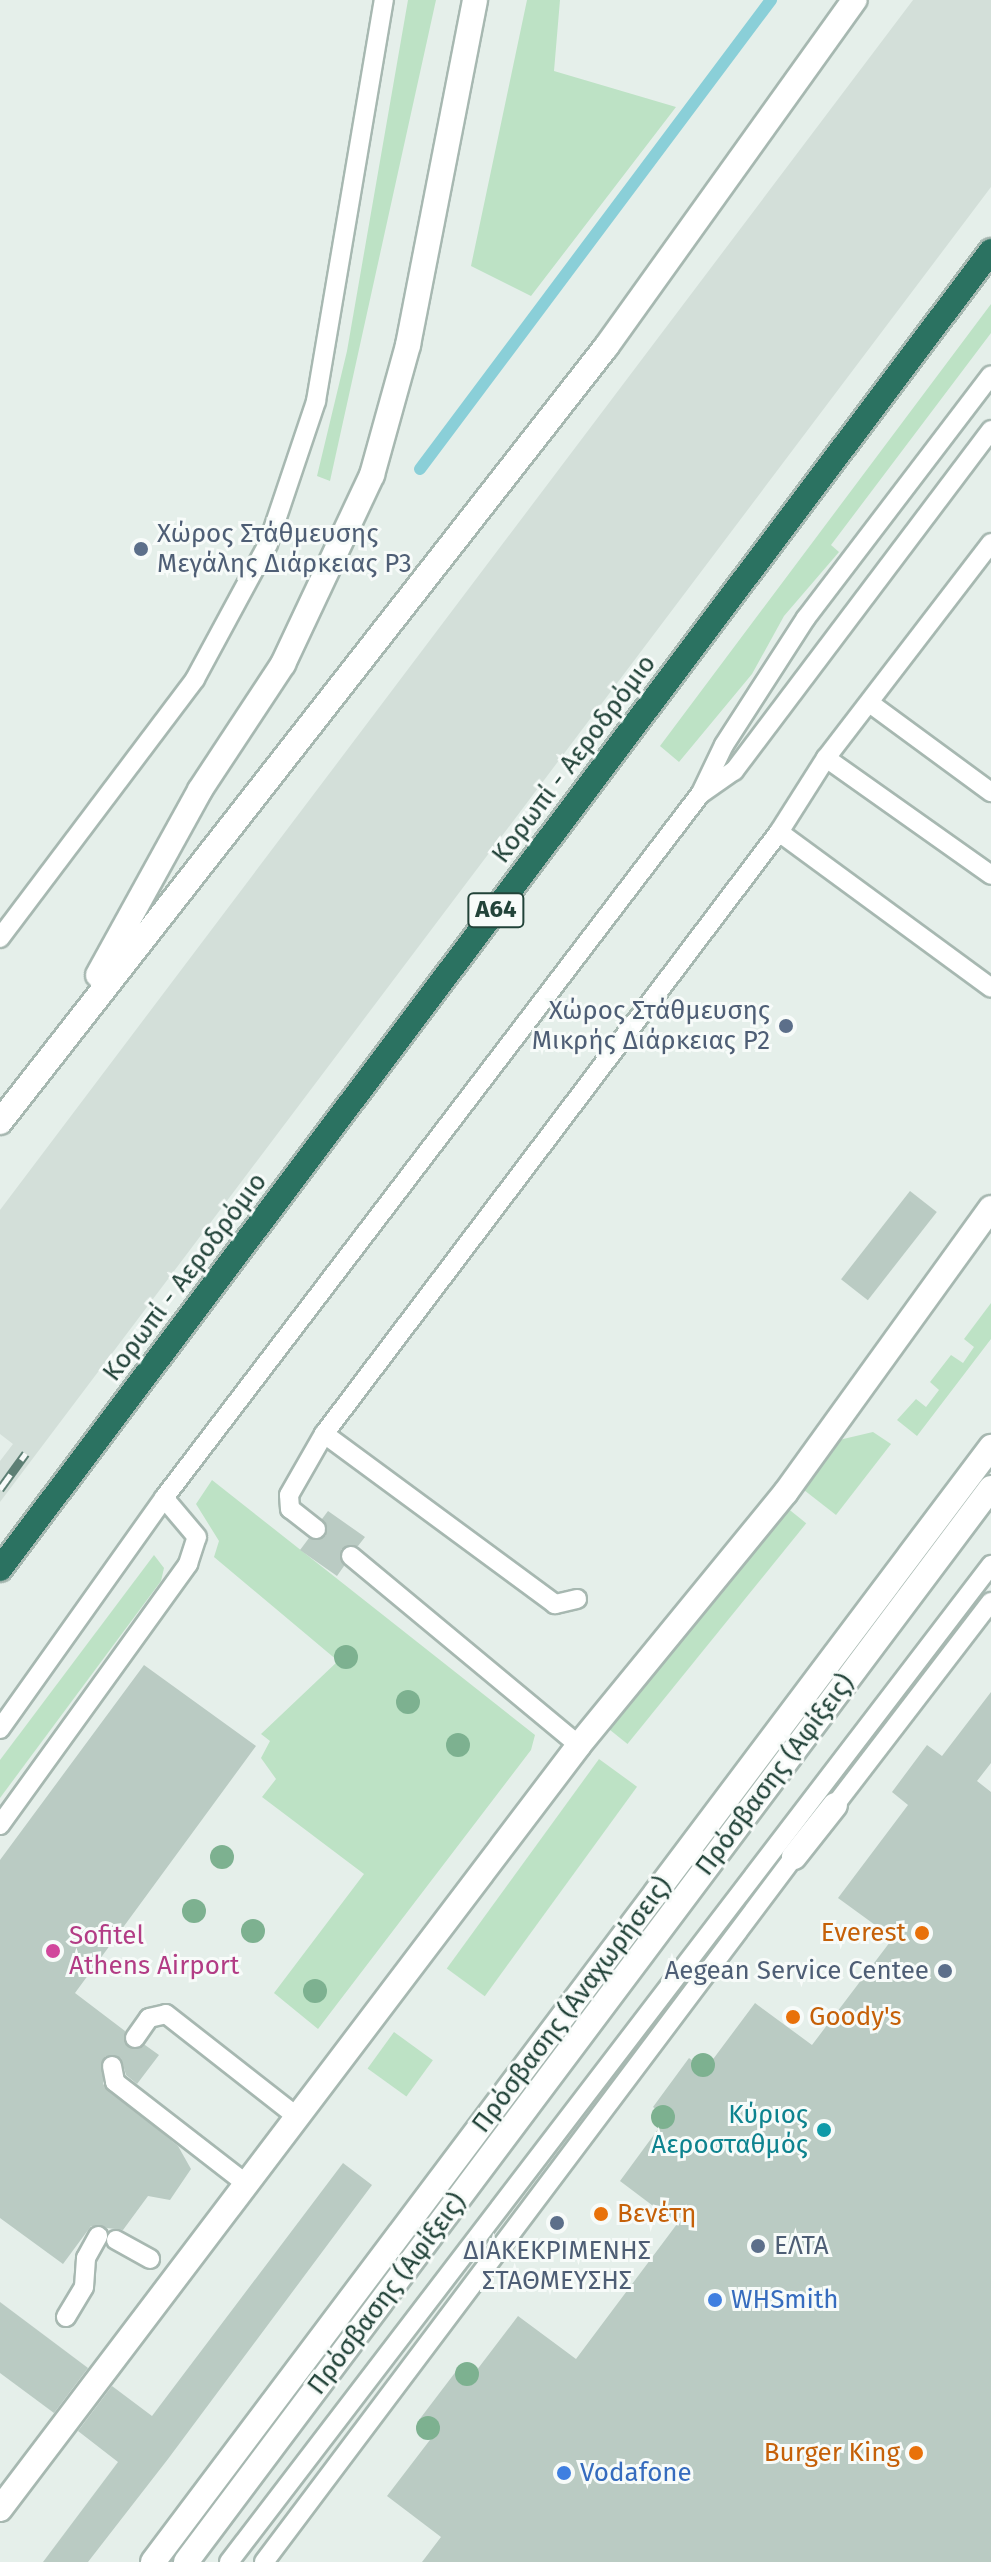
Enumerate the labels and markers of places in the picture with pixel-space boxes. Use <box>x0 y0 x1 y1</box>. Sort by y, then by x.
place label: Χώρος Στάθμευσης Μεγάλης Διάρκειας P3 <box>157 518 412 580</box>
marker: Χώρος Στάθμευσης Μεγάλης Διάρκειας P3 <box>132 540 150 558</box>
place label: Χώρος Στάθμευσης Μικρής Διάρκειας P2 <box>532 995 770 1056</box>
marker: Χώρος Στάθμευσης Μικρής Διάρκειας P2 <box>777 1017 795 1035</box>
place label: Everest <box>821 1917 906 1949</box>
place label: Sofitel Athens Airport <box>69 1920 239 1982</box>
marker: Everest <box>913 1924 931 1942</box>
marker: Sofitel Athens Airport <box>44 1942 62 1960</box>
place label: Aegean Service Centee <box>664 1955 929 1987</box>
marker: Aegean Service Centee <box>936 1962 954 1980</box>
place label: Goody's <box>809 2001 902 2033</box>
marker: Goody's <box>784 2008 802 2026</box>
place label: Κύριος Αεροσταθμός <box>651 2099 808 2160</box>
marker: Κύριος Αεροσταθμός <box>815 2121 833 2139</box>
place label: Βενέτη <box>617 2198 696 2230</box>
marker: Βενέτη <box>592 2205 610 2223</box>
marker: ΔΙΑΚΕΚΡΙΜΕΝΗΣ ΣΤΑΘΜΕΥΣΗΣ <box>548 2214 566 2232</box>
place label: ΕΛΤΑ <box>774 2230 829 2262</box>
place label: ΔΙΑΚΕΚΡΙΜΕΝΗΣ ΣΤΑΘΜΕΥΣΗΣ <box>463 2235 651 2296</box>
marker: ΕΛΤΑ <box>749 2237 767 2255</box>
place label: WHSmith <box>731 2284 839 2316</box>
marker: WHSmith <box>706 2291 724 2309</box>
place label: Burger King <box>764 2437 900 2469</box>
marker: Burger King <box>907 2444 925 2462</box>
place label: Vodafone <box>580 2457 692 2489</box>
marker: Vodafone <box>555 2464 573 2482</box>

